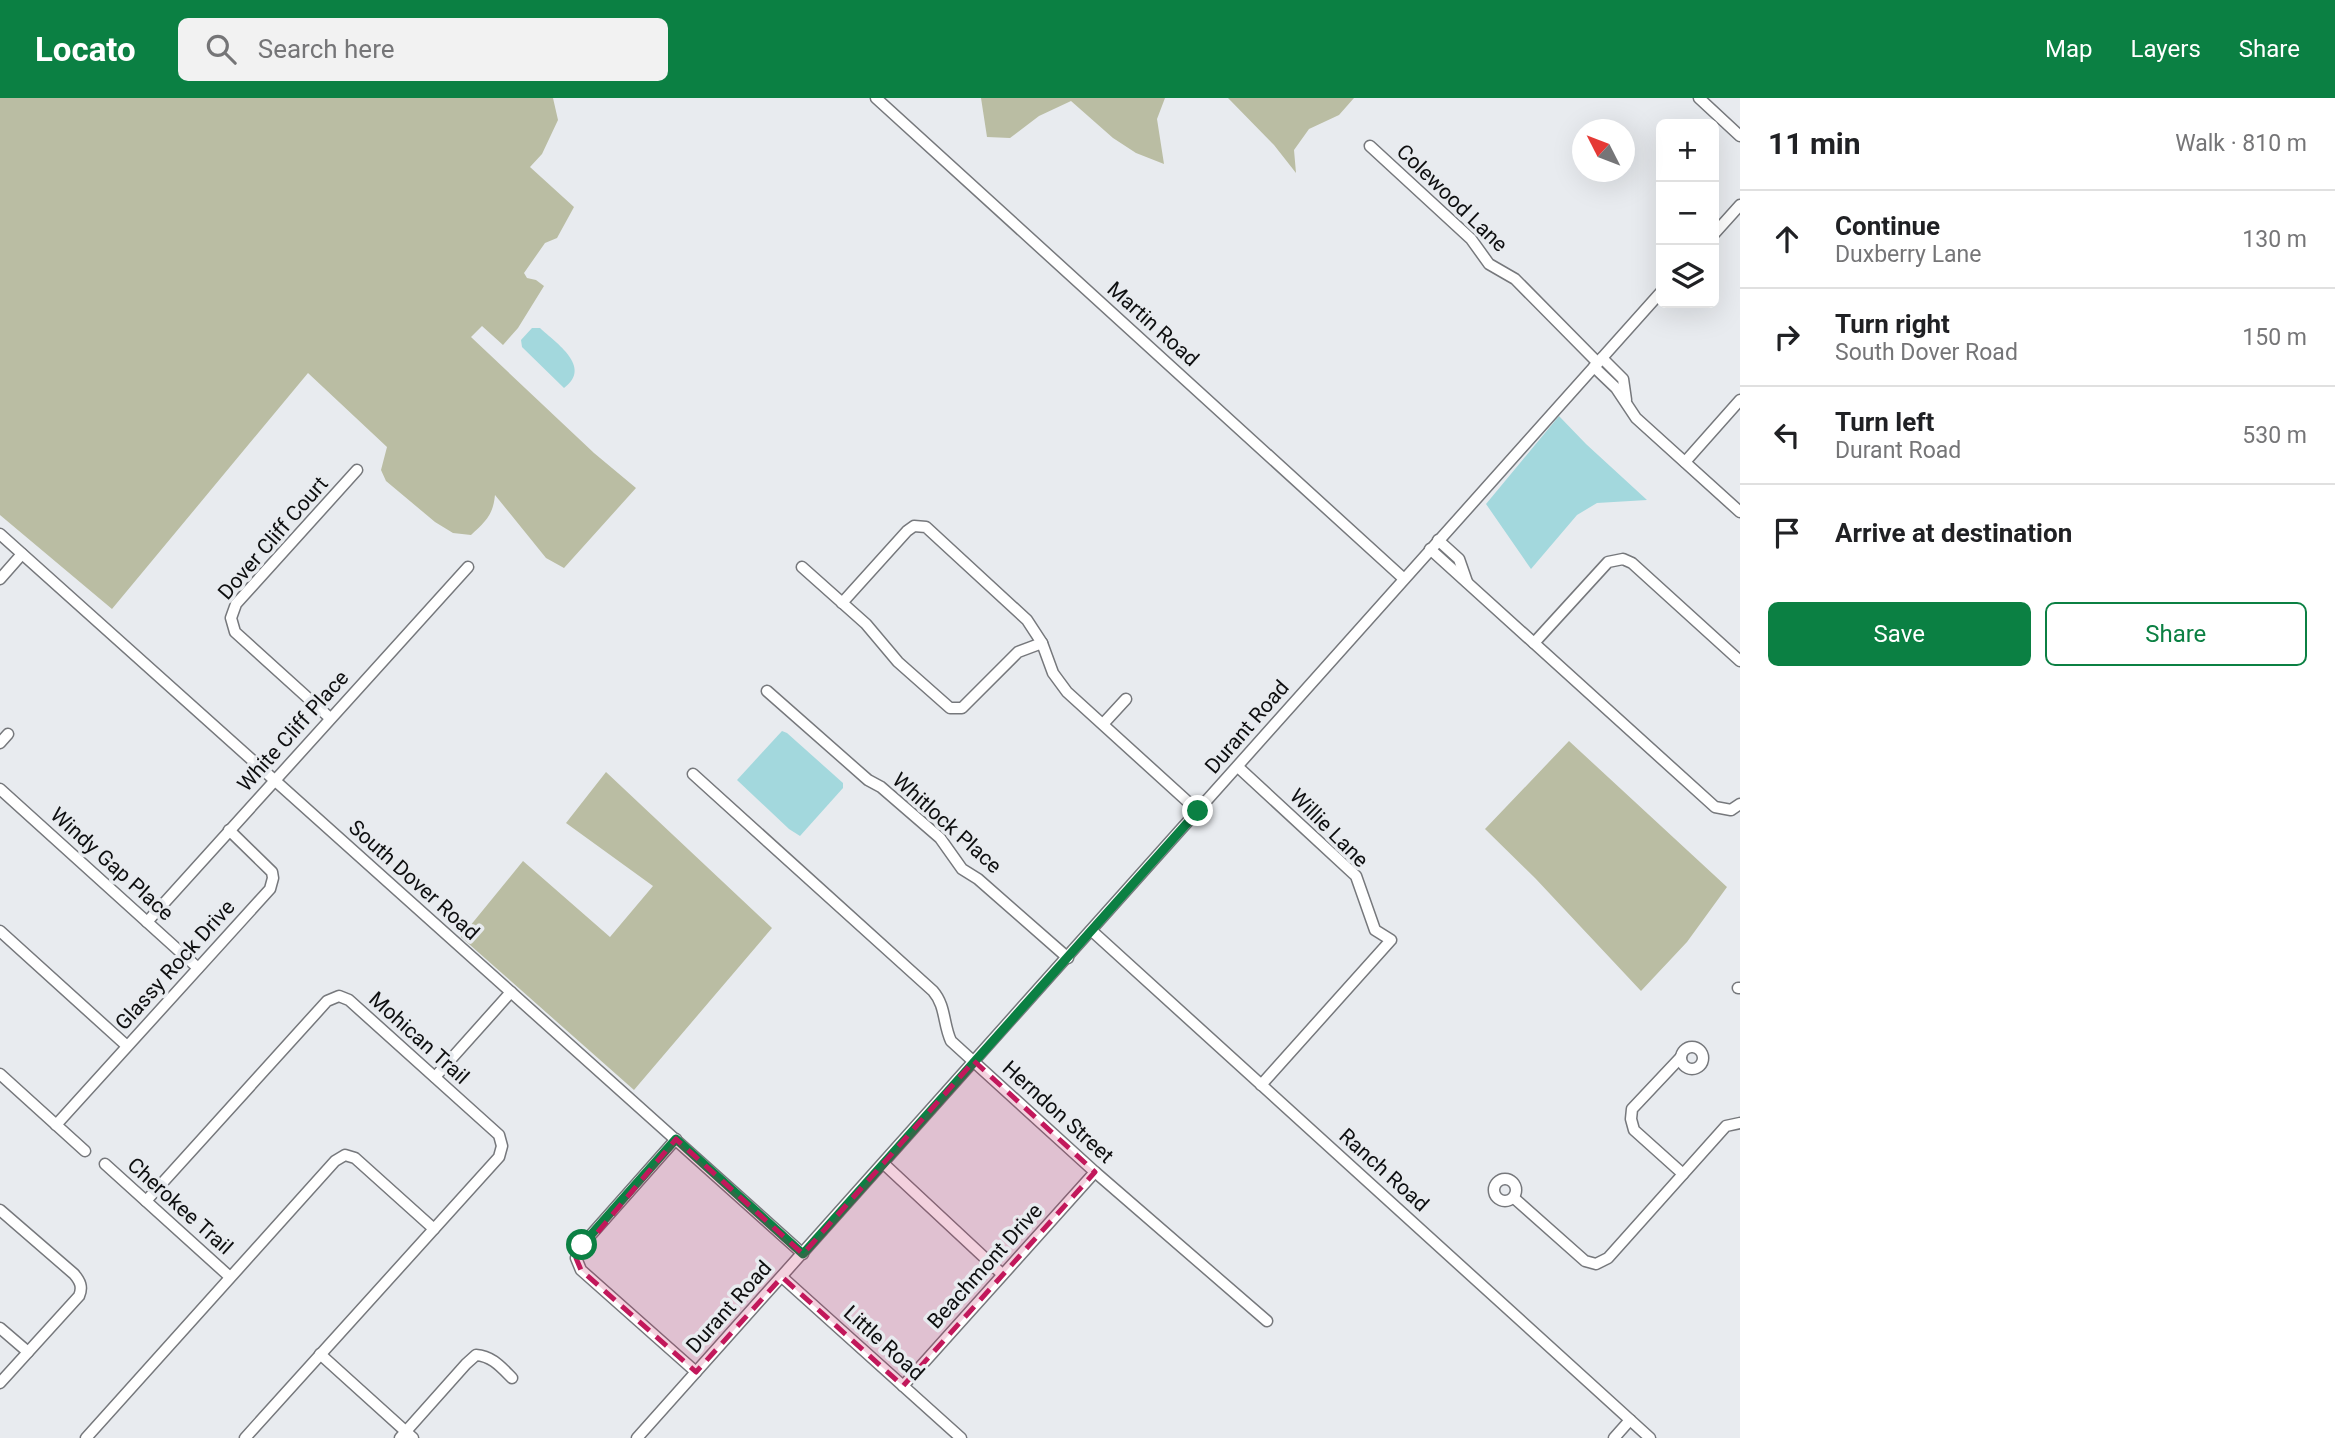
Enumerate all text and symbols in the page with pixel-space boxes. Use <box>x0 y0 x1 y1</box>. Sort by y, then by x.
search box <box>178 18 668 81</box>
text: Locato <box>35 30 136 69</box>
icon: search <box>202 30 240 68</box>
text: Search here <box>258 34 394 64</box>
text: Map <box>2045 35 2093 63</box>
text: Layers <box>2131 35 2201 63</box>
text: Share <box>2239 35 2300 63</box>
north arrow <box>1572 119 1635 182</box>
map controls <box>1656 119 1719 308</box>
button: + <box>1656 119 1719 182</box>
text: 11 min <box>1768 126 1861 161</box>
text: Walk · 810 m <box>2175 130 2307 157</box>
street label: Colewood Lane <box>1392 139 1512 257</box>
button: − <box>1656 182 1719 245</box>
text: Continue <box>1835 211 1940 241</box>
icon: ahead <box>1768 220 1806 258</box>
text: 130 m <box>2242 226 2307 253</box>
text: Duxberry Lane <box>1835 241 1981 268</box>
button: layers <box>1656 245 1719 308</box>
street label: Martin Road <box>1102 277 1204 371</box>
text: Turn right <box>1835 309 1950 339</box>
icon: right <box>1768 318 1806 356</box>
text: 150 m <box>2242 324 2307 351</box>
text: South Dover Road <box>1835 339 2018 366</box>
text: Turn left <box>1835 407 1934 437</box>
icon: left <box>1768 416 1806 454</box>
text: 530 m <box>2242 422 2307 449</box>
text: Durant Road <box>1835 437 1961 464</box>
street label: Dover Cliff Court <box>213 472 333 604</box>
icon: arrive <box>1768 514 1806 552</box>
text: Arrive at destination <box>1835 518 2072 548</box>
button: Save <box>1768 602 2031 666</box>
button: Share <box>2045 602 2307 666</box>
street label: White Cliff Place <box>233 666 353 796</box>
street label: Durant Road <box>1200 676 1294 778</box>
street label: Whitlock Place <box>888 768 1006 878</box>
street label: Willie Lane <box>1285 784 1373 872</box>
route end <box>1182 795 1213 826</box>
street label: Windy Gap Place <box>46 803 178 925</box>
street label: South Dover Road <box>344 815 484 945</box>
street label: Glassy Rock Drive <box>110 895 240 1035</box>
street label: Mohican Trail <box>364 987 474 1089</box>
street label: Herndon Street <box>998 1056 1118 1168</box>
street label: Ranch Road <box>1334 1124 1434 1216</box>
street label: Cherokee Trail <box>123 1153 237 1259</box>
street label: Beachmont Drive <box>923 1199 1047 1333</box>
route start <box>566 1229 597 1260</box>
street label: Durant Road <box>681 1256 777 1358</box>
street label: Little Road <box>839 1301 929 1385</box>

